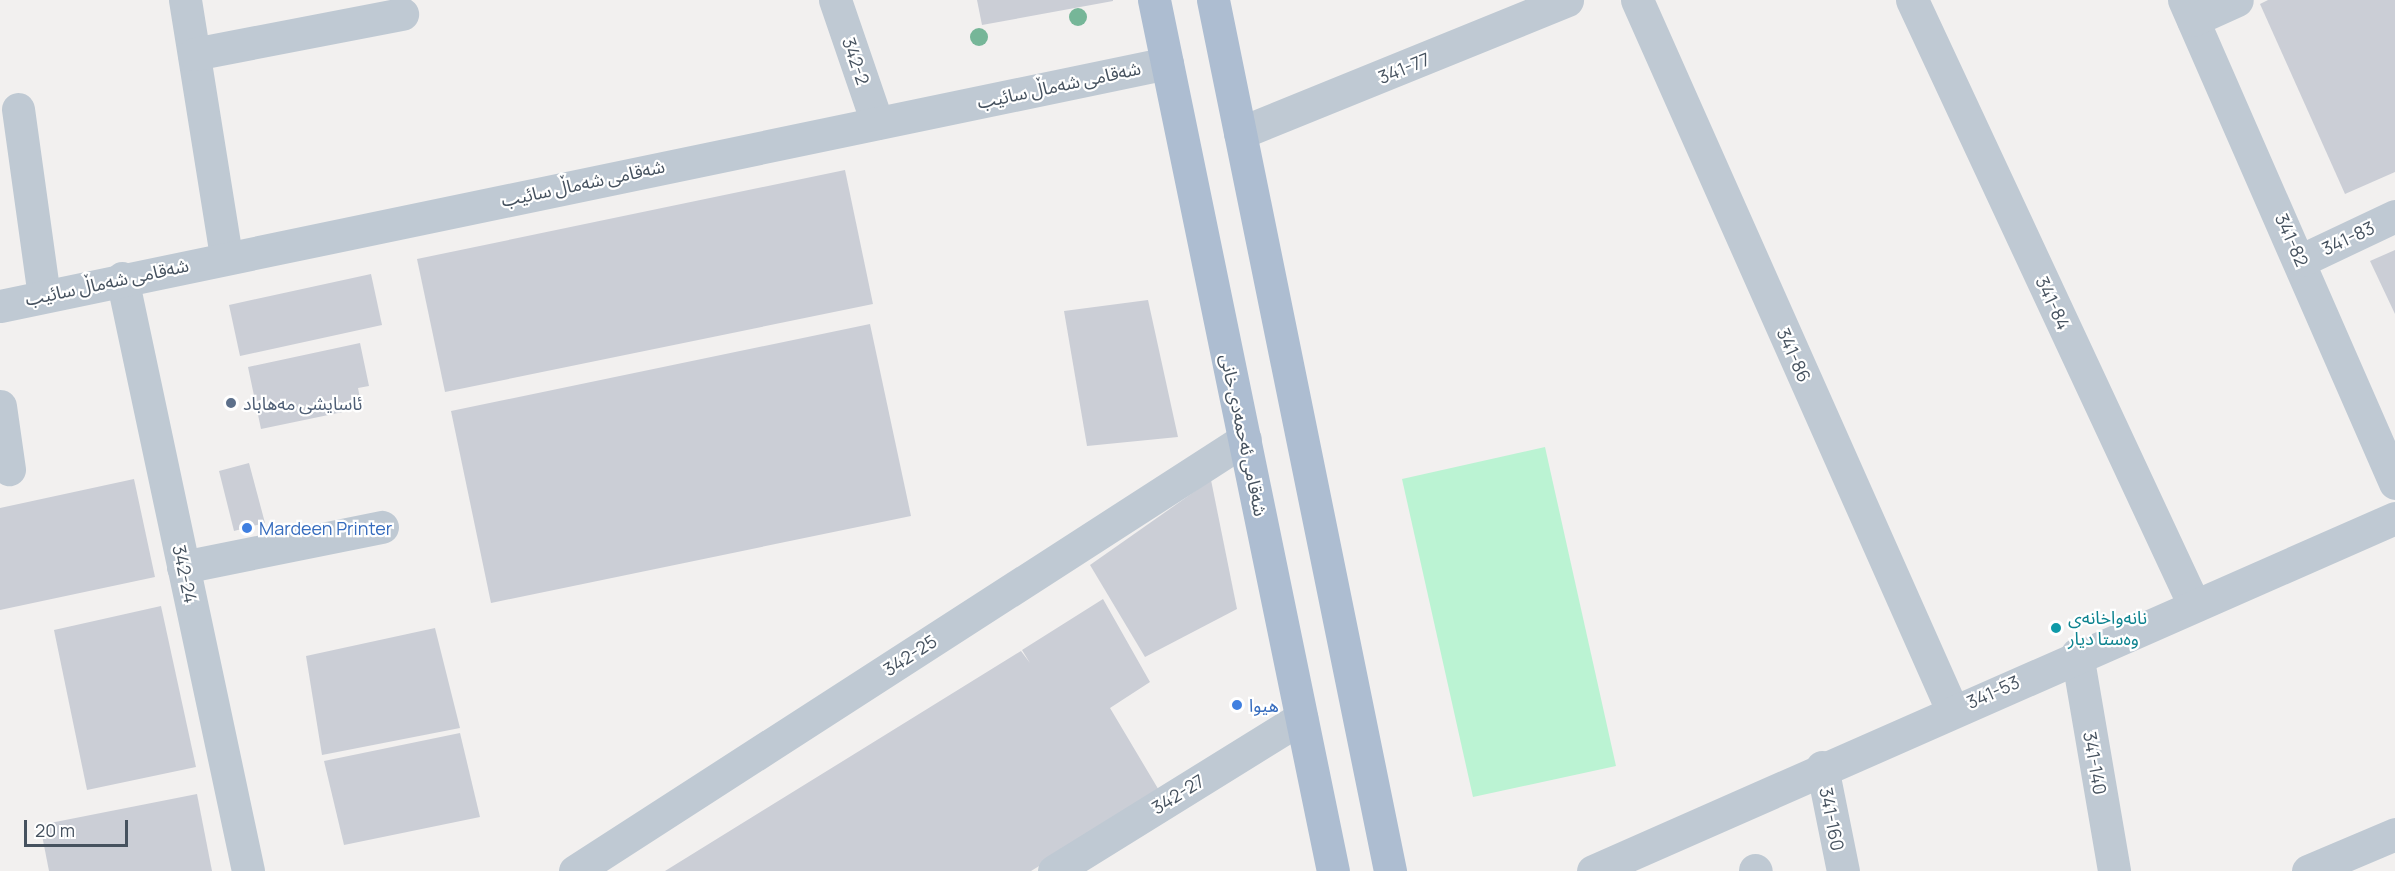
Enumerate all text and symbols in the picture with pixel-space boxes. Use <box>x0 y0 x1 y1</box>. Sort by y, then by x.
street label: 342-2 <box>838 34 874 88</box>
street label: 341-77 <box>1375 48 1433 88</box>
street label: شەقامی شەماڵ سائیب <box>975 57 1143 113</box>
street label: شەقامی شەماڵ سائیب <box>499 155 667 211</box>
street label: 341-82 <box>2271 210 2313 270</box>
street label: 341-83 <box>2318 216 2378 260</box>
street label: شەقامی شەماڵ سائیب <box>23 254 191 310</box>
street label: 341-84 <box>2031 273 2075 333</box>
street label: 341-86 <box>1773 325 1815 385</box>
street label: شەقامی ئەحمەدی خانی <box>1216 352 1272 518</box>
place label: ئاسایشی مەهاباد <box>243 392 362 414</box>
marker: ئاسایشی مەهاباد <box>224 396 238 410</box>
place label: Mardeen Printer <box>259 517 392 539</box>
marker: Mardeen Printer <box>240 521 254 535</box>
street label: 342-24 <box>168 543 202 605</box>
place label: نانەواخانەی وەستا دیار <box>2068 607 2147 650</box>
marker: نانەواخانەی وەستا دیار <box>2049 621 2063 635</box>
street label: 342-25 <box>879 630 941 680</box>
street label: 341-53 <box>1963 671 2023 713</box>
place label: هيوا <box>1249 694 1279 716</box>
marker: هيوا <box>1230 698 1244 712</box>
street label: 341-140 <box>2079 730 2111 796</box>
street label: 342-27 <box>1148 770 1208 818</box>
street label: 341-160 <box>1815 785 1849 853</box>
scale bar <box>27 808 130 846</box>
text: 20 m <box>35 818 75 842</box>

